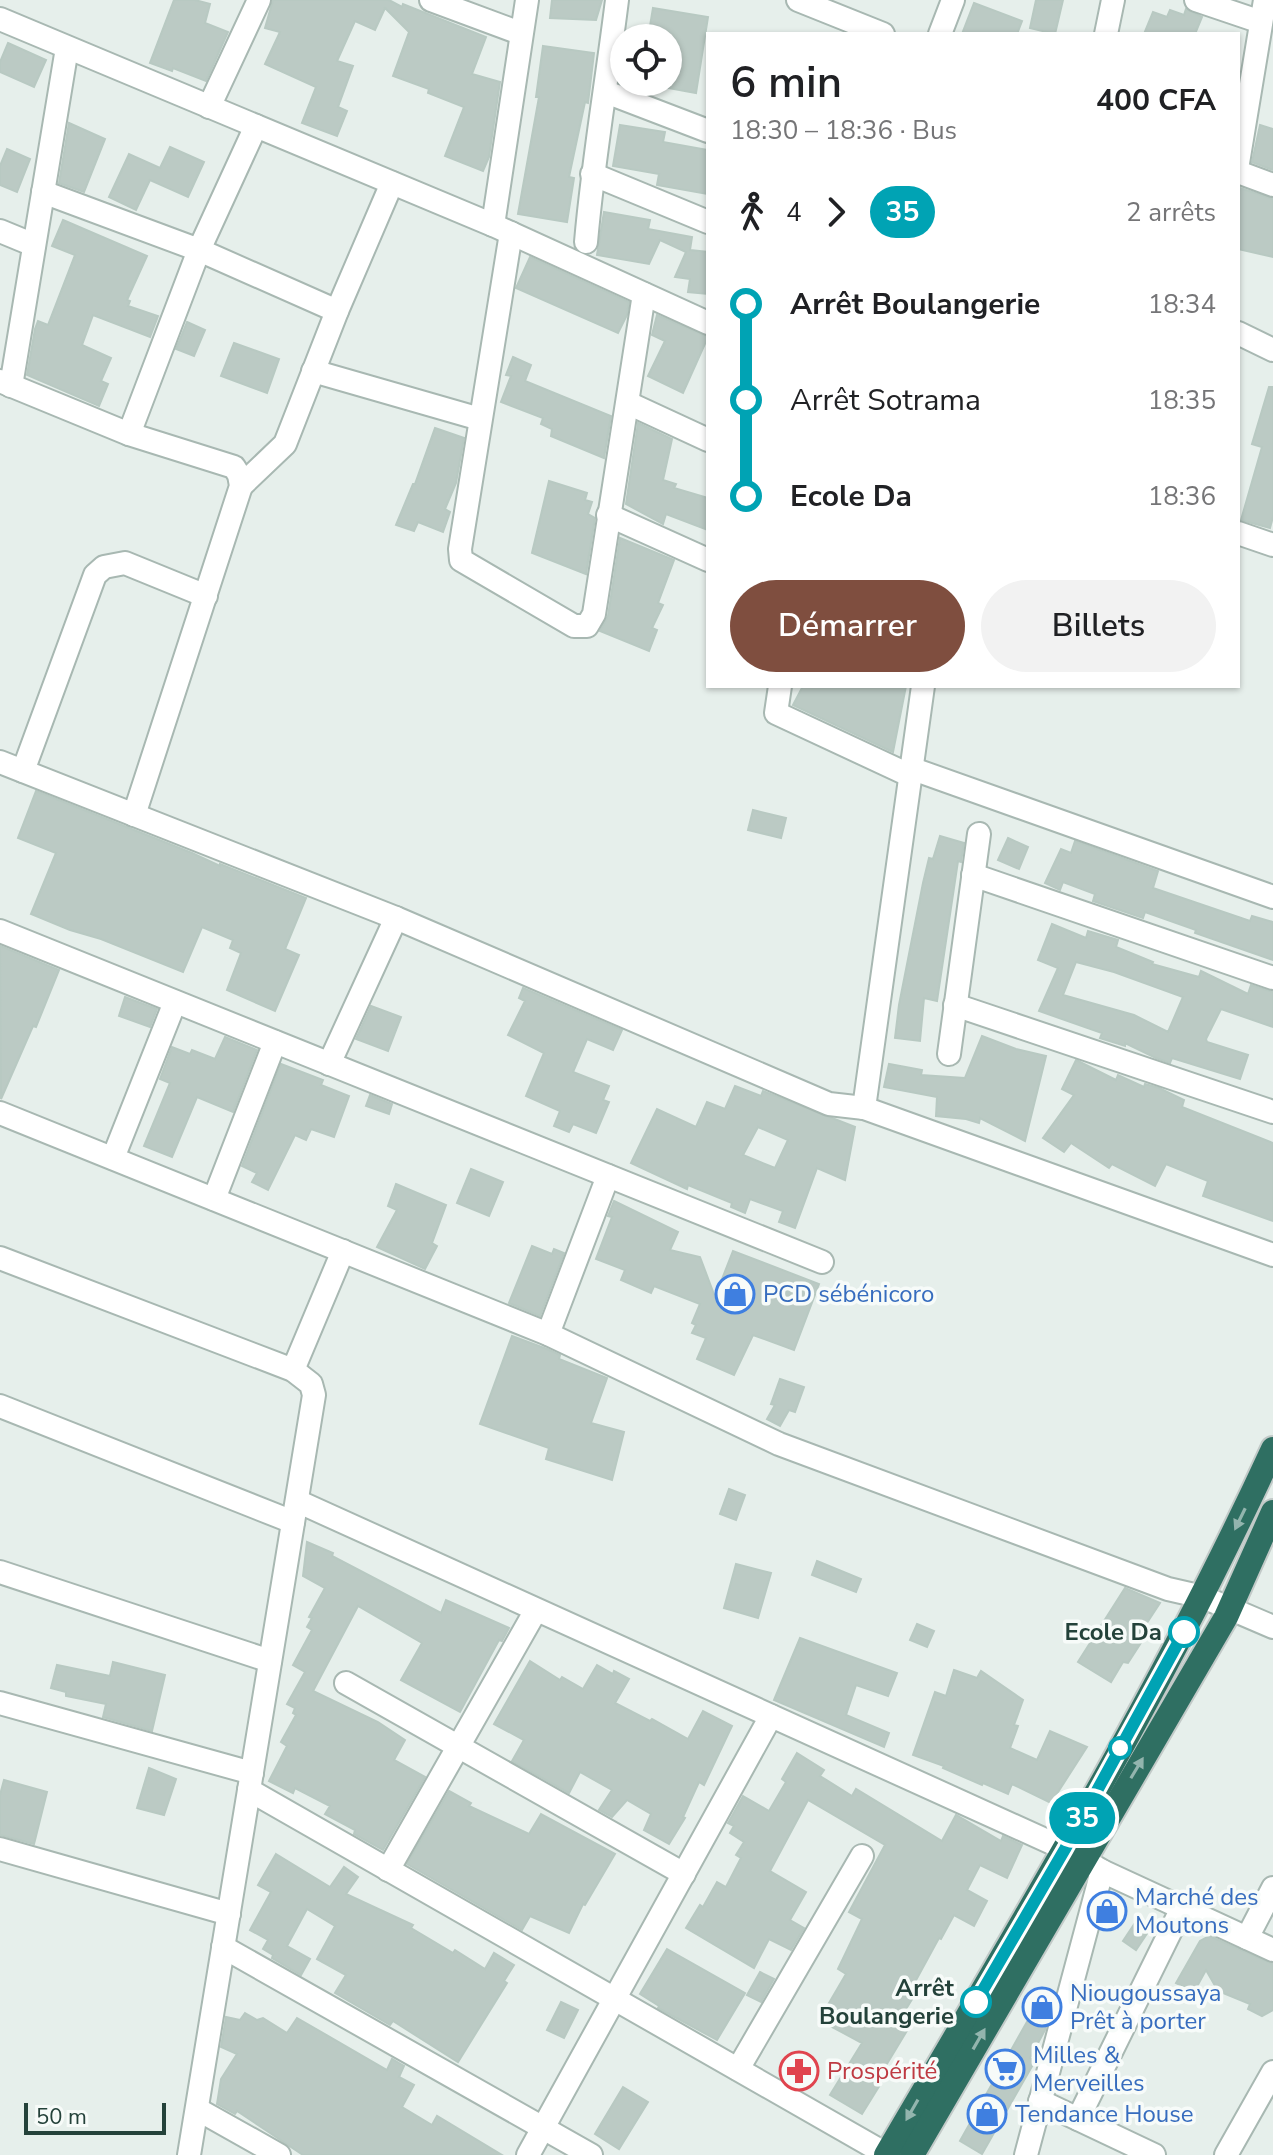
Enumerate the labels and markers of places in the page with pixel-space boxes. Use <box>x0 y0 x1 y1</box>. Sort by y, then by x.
shop icon: PCD sébénicoro <box>714 1273 756 1315</box>
place label: PCD sébénicoro <box>763 1278 934 1310</box>
place label: Ecole Da <box>1064 1616 1162 1648</box>
marker: Ecole Da <box>1169 1617 1199 1647</box>
unlabelled marker <box>1109 1737 1131 1759</box>
place label: Marché des Moutons <box>1135 1881 1259 1941</box>
shop icon: Marché des Moutons <box>1086 1890 1128 1932</box>
place label: Arrêt Boulangerie <box>819 1972 955 2032</box>
place label: Niougoussaya Prêt à porter <box>1070 1977 1222 2037</box>
shop icon: Niougoussaya Prêt à porter <box>1021 1986 1063 2028</box>
marker: Arrêt Boulangerie <box>961 1987 991 2017</box>
place label: Milles & Merveilles <box>1033 2039 1145 2099</box>
supermarket icon: Milles & Merveilles <box>984 2048 1026 2090</box>
pharmacy icon: Prospérité <box>778 2050 820 2092</box>
place label: Prospérité <box>827 2055 937 2087</box>
shop icon: Tendance House <box>966 2093 1008 2135</box>
place label: Tendance House <box>1015 2098 1194 2130</box>

